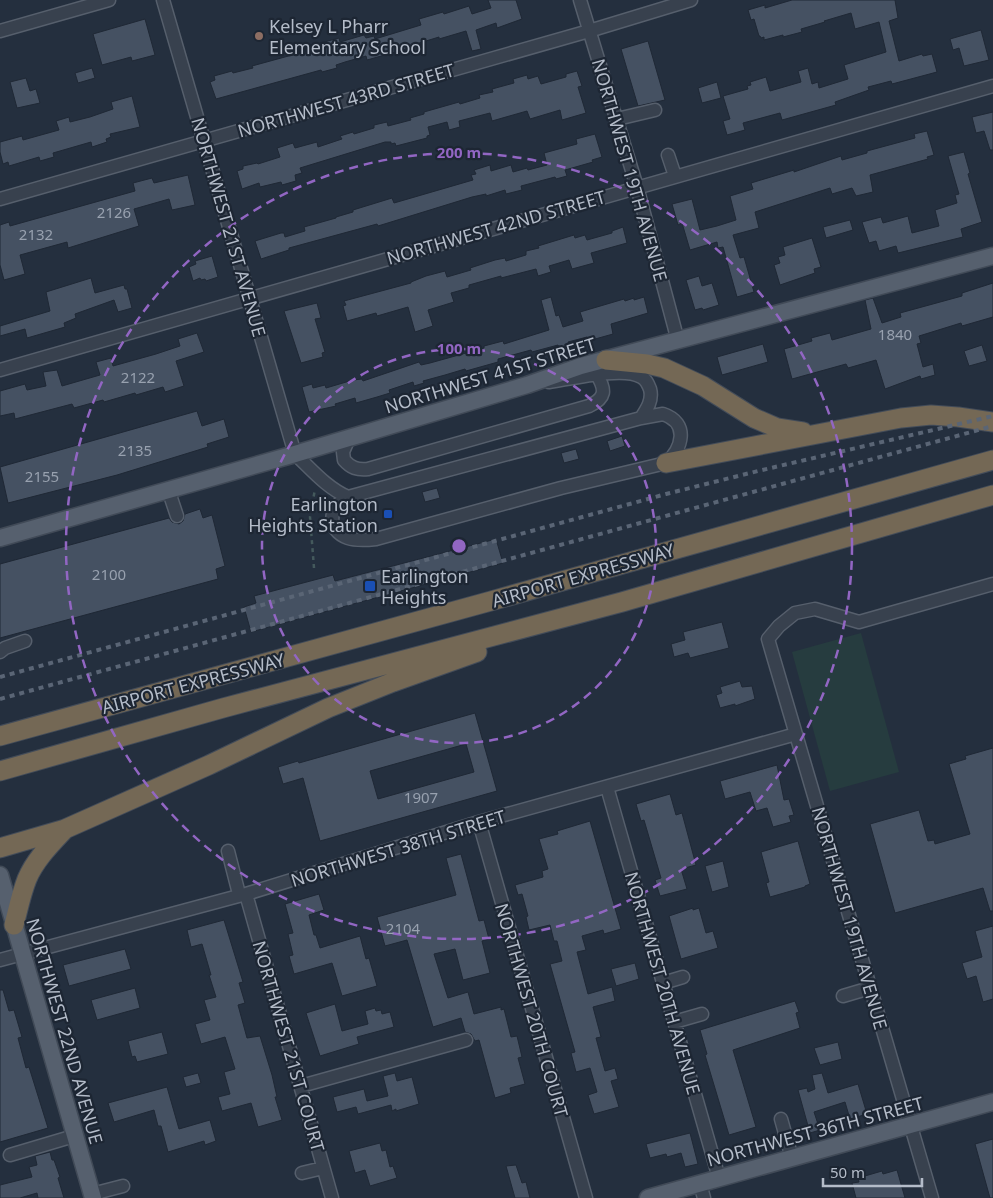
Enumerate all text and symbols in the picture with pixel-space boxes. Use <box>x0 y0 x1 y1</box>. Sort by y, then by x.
place label: Kelsey L Pharr Elementary School <box>269 14 426 59</box>
marker: Kelsey L Pharr Elementary School <box>253 30 265 42</box>
street label: NORTHWEST 19TH AVENUE <box>587 56 673 284</box>
street label: NORTHWEST 43RD STREET <box>235 58 457 142</box>
street label: NORTHWEST 21ST AVENUE <box>186 114 272 340</box>
text: 200 m <box>437 142 481 162</box>
street label: NORTHWEST 42ND STREET <box>384 184 608 270</box>
house number: 2126 <box>97 202 131 222</box>
house number: 2132 <box>19 224 53 244</box>
house number: 1840 <box>878 324 912 344</box>
street label: NORTHWEST 41ST STREET <box>381 331 599 419</box>
text: 100 m <box>437 338 481 358</box>
house number: 2122 <box>121 367 155 387</box>
house number: 2135 <box>118 440 152 460</box>
house number: 2155 <box>25 466 59 486</box>
place label: Earlington Heights Station <box>248 492 378 537</box>
marker: Earlington Heights Station <box>382 508 394 520</box>
centre of rings <box>450 537 468 555</box>
street label: AIRPORT EXPRESSWAY <box>489 537 678 613</box>
house number: 2100 <box>92 564 126 584</box>
place label: Earlington Heights <box>381 564 469 609</box>
marker: Earlington Heights <box>363 579 377 593</box>
street label: AIRPORT EXPRESSWAY <box>99 647 288 719</box>
house number: 1907 <box>404 787 438 807</box>
street label: NORTHWEST 38TH STREET <box>288 804 508 892</box>
street label: NORTHWEST 19TH AVENUE <box>807 804 893 1032</box>
street label: NORTHWEST 20TH AVENUE <box>620 869 706 1097</box>
street label: NORTHWEST 20TH COURT <box>490 900 574 1120</box>
street label: NORTHWEST 22ND AVENUE <box>21 915 109 1147</box>
house number: 2104 <box>386 918 421 938</box>
street label: NORTHWEST 21ST COURT <box>247 938 331 1154</box>
street label: NORTHWEST 36TH STREET <box>704 1091 926 1171</box>
scale bar <box>823 1156 922 1188</box>
text: 50 m <box>830 1162 865 1182</box>

